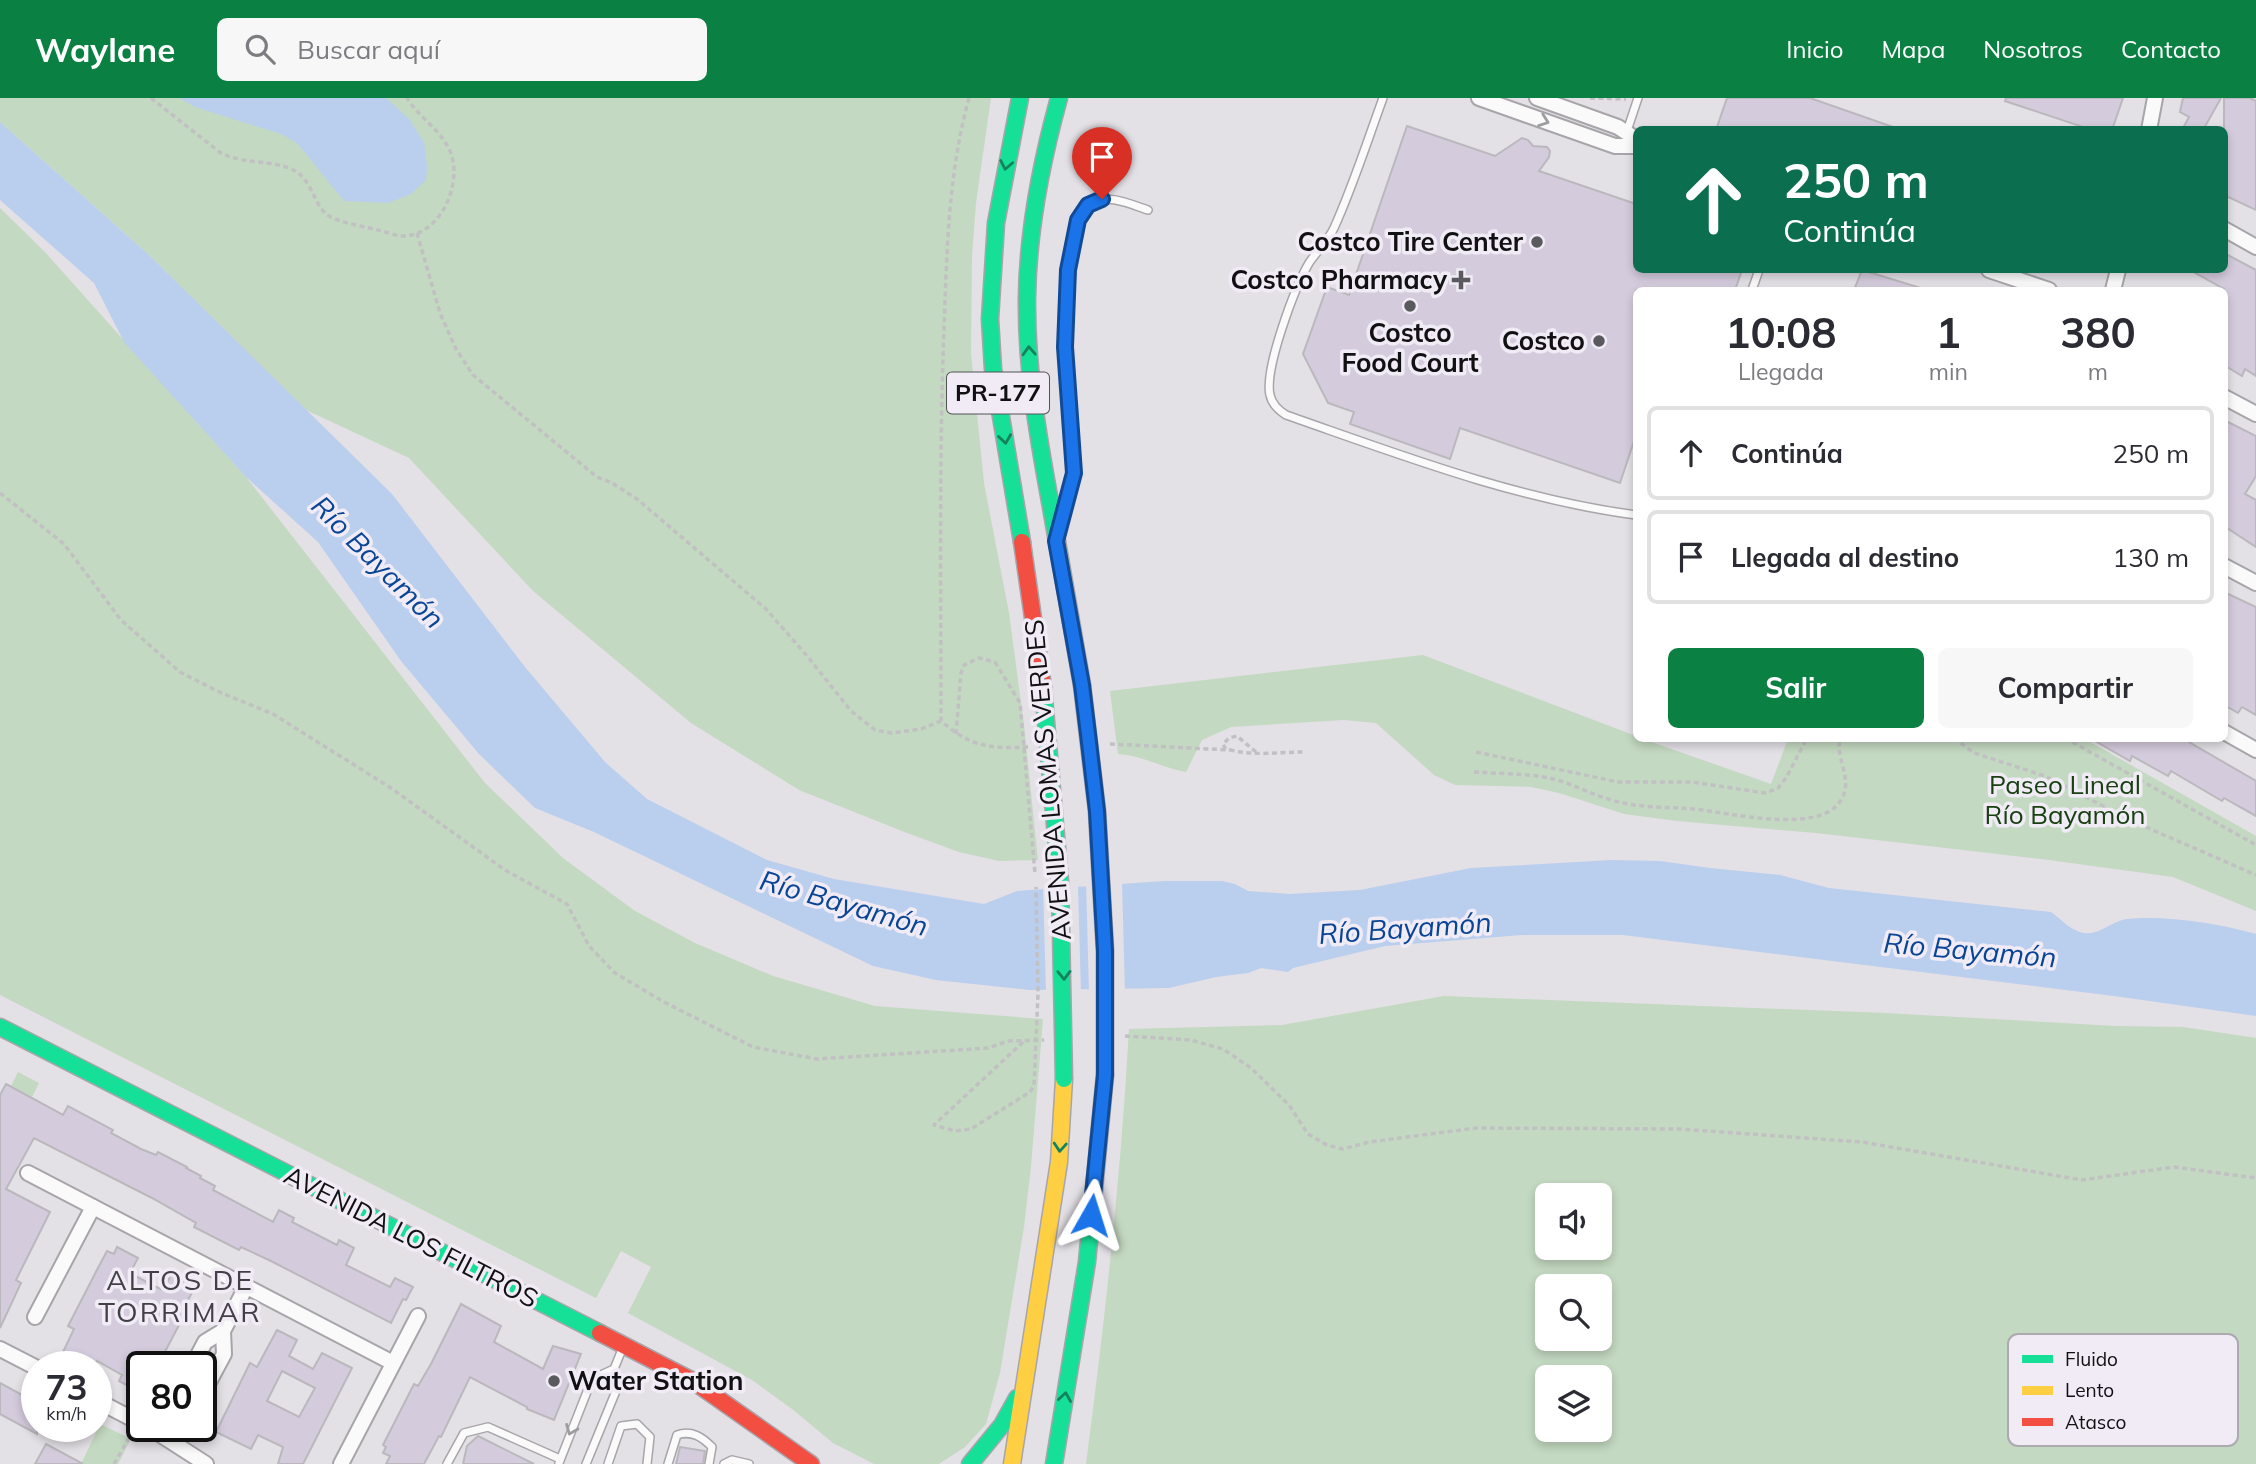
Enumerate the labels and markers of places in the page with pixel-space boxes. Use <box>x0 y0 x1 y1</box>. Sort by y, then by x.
pin <box>1072 127 1132 199</box>
place label: Costco Tire Center <box>1297 225 1524 258</box>
marker: Costco Tire Center <box>1529 234 1545 250</box>
place label: Costco Pharmacy <box>1230 263 1448 296</box>
marker: Costco Pharmacy <box>1453 272 1469 288</box>
marker: Costco Food Court <box>1402 298 1418 314</box>
place label: Costco Food Court <box>1341 316 1479 379</box>
place label: Costco <box>1502 324 1585 357</box>
marker: Costco <box>1591 333 1607 349</box>
place label: Water Station <box>568 1364 743 1397</box>
marker: Water Station <box>546 1373 562 1389</box>

